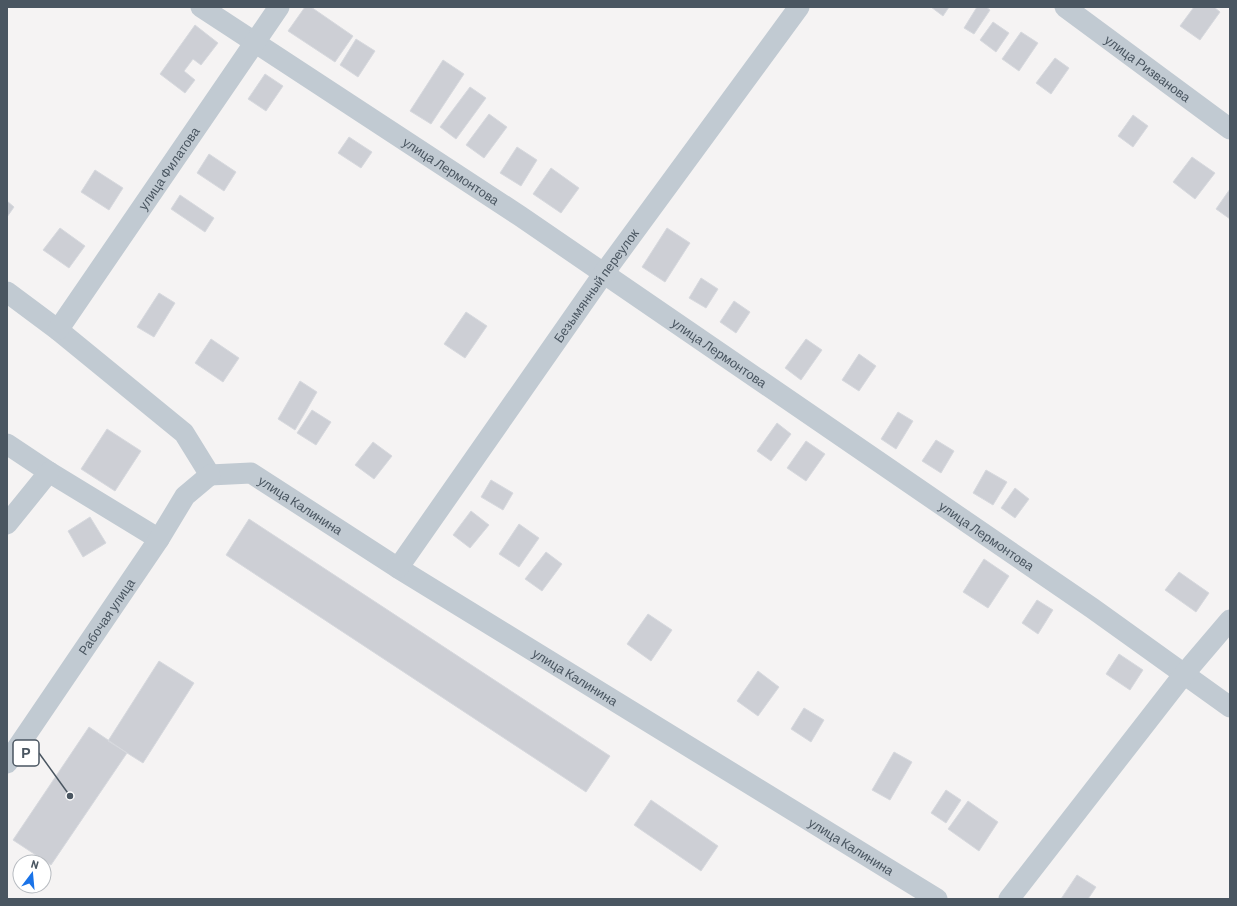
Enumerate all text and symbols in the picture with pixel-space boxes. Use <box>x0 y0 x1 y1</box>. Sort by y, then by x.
street label: улица Ризванова <box>1102 31 1194 106</box>
street label: улица Филатова <box>135 123 203 213</box>
street label: улица Лермонтова <box>400 134 503 209</box>
street label: Безымянный переулок <box>550 225 642 345</box>
street label: улица Лермонтова <box>669 314 771 391</box>
street label: улица Калинина <box>255 472 346 538</box>
street label: улица Лермонтова <box>936 498 1038 574</box>
street label: Рабочая улица <box>75 574 139 658</box>
street label: улица Калинина <box>530 645 621 709</box>
callout: Р <box>13 740 39 766</box>
text: Р <box>21 744 31 761</box>
street label: улица Калинина <box>806 814 897 879</box>
north arrow <box>12 854 52 894</box>
text: N <box>30 857 40 871</box>

